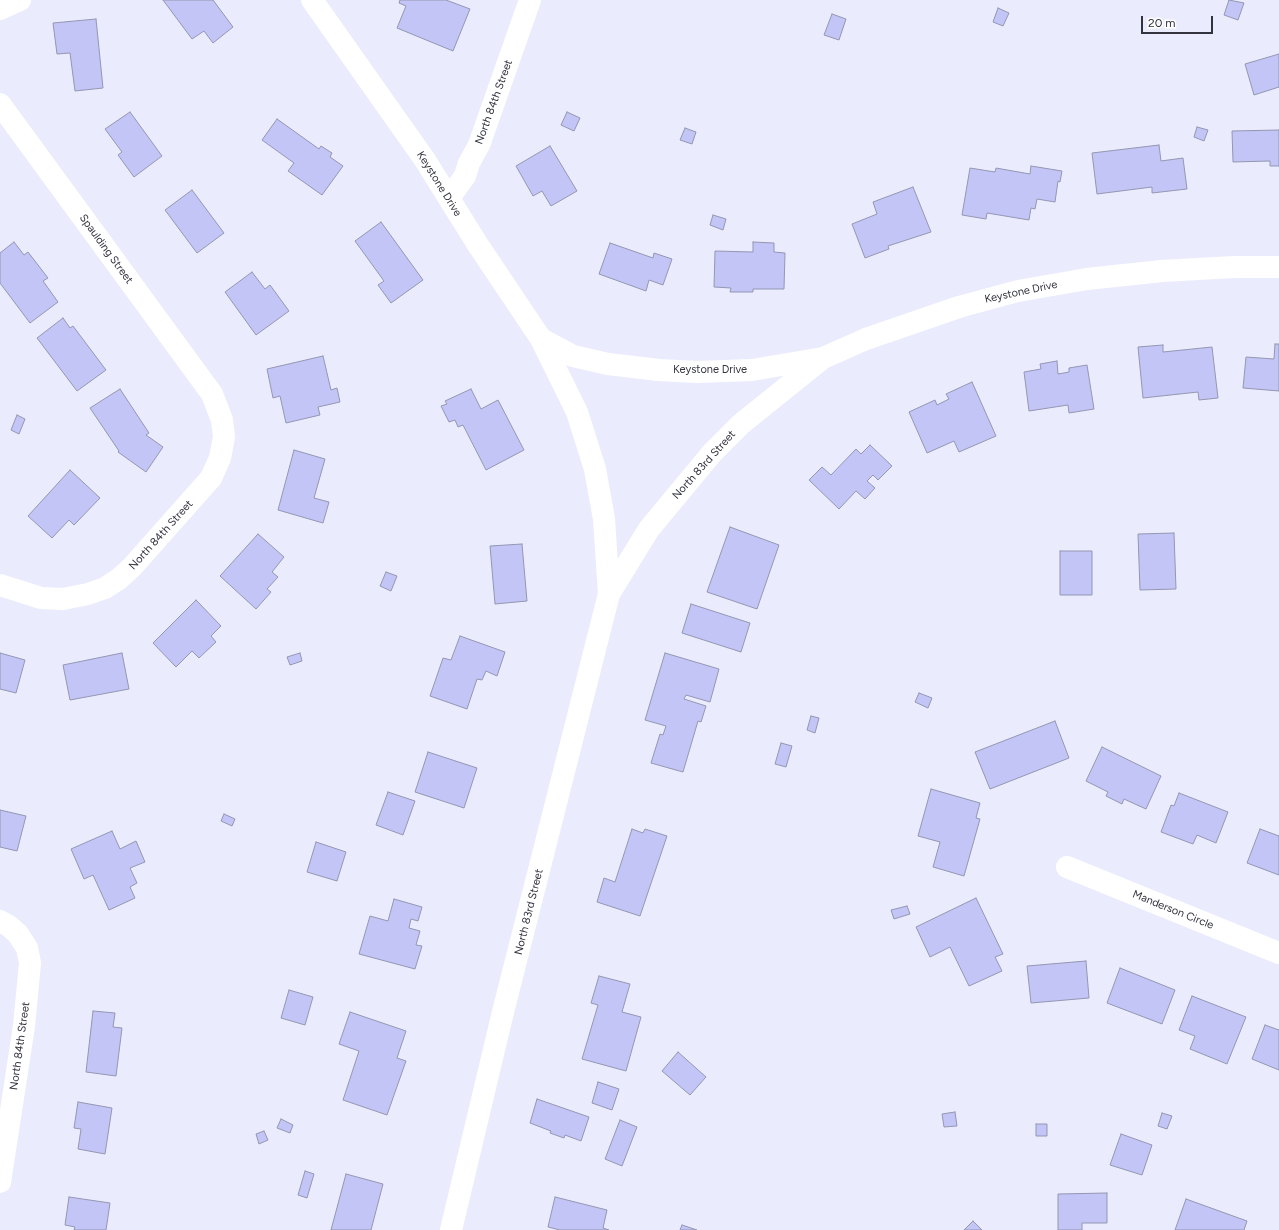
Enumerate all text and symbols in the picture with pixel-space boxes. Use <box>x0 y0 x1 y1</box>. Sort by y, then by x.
scale bar <box>1143 8 1215 34</box>
text: 20 m <box>1148 16 1176 30</box>
street label: North 84th Street <box>473 58 515 146</box>
street label: Keystone Drive <box>414 149 464 219</box>
street label: Spaulding Street <box>76 212 136 286</box>
street label: Keystone Drive <box>983 278 1059 306</box>
street label: Keystone Drive <box>673 363 747 377</box>
street label: North 83rd Street <box>670 428 738 502</box>
street label: North 84th Street <box>126 498 196 572</box>
street label: North 83rd Street <box>512 868 546 956</box>
street label: Manderson Circle <box>1131 888 1215 932</box>
street label: North 84th Street <box>7 1001 33 1091</box>

